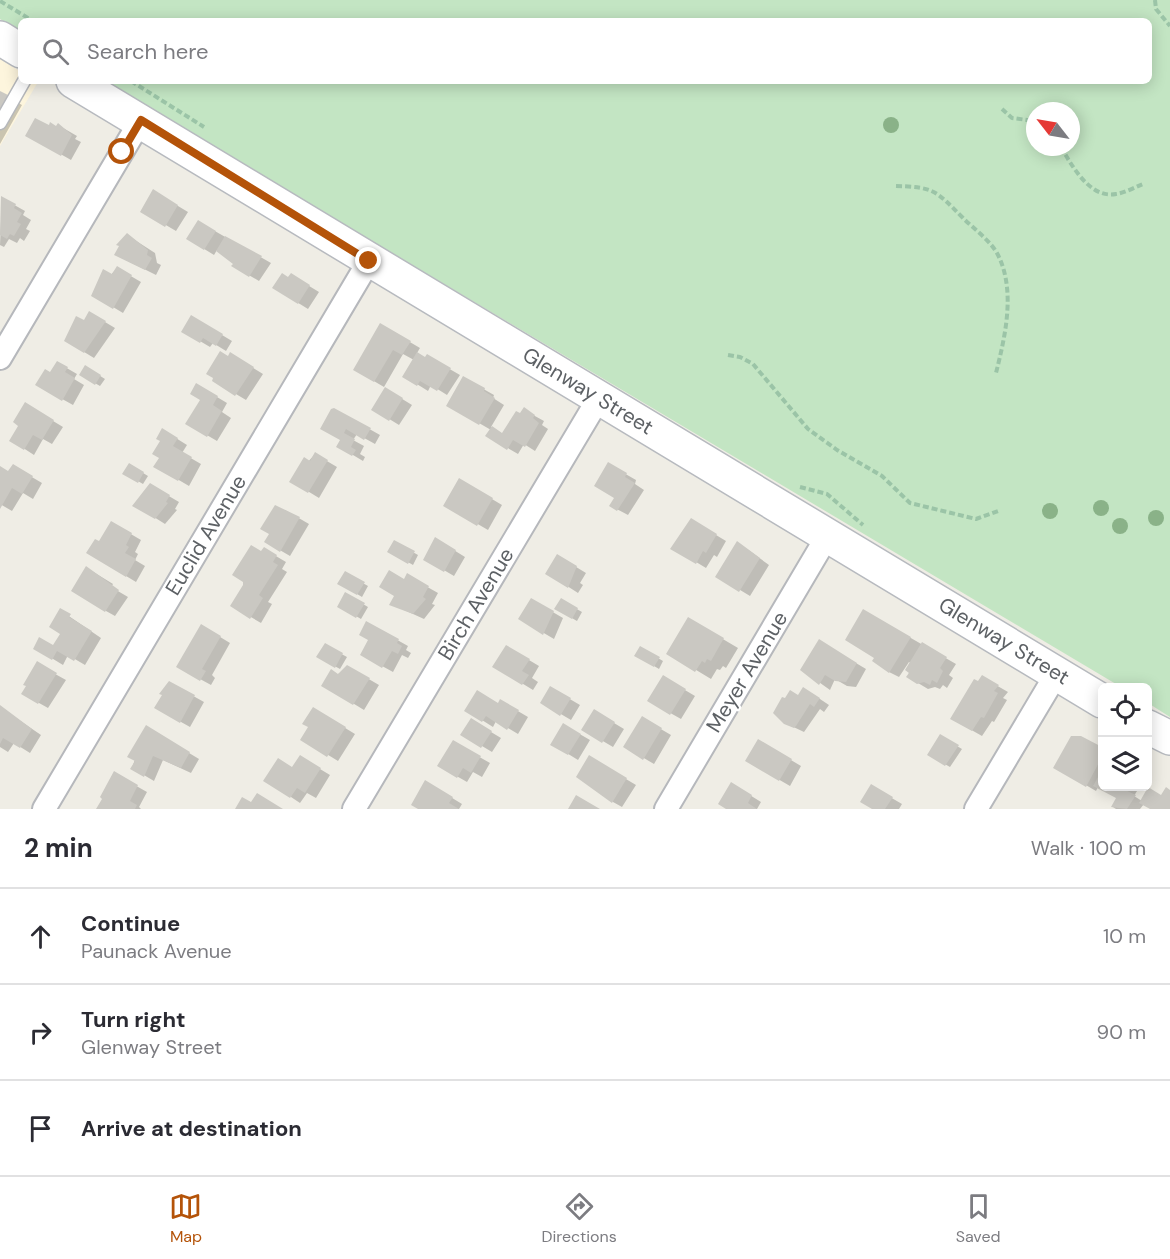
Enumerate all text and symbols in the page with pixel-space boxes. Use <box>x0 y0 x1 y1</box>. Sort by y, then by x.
search box <box>18 18 1152 84</box>
icon: search <box>39 35 72 68</box>
text: Search here <box>87 37 208 66</box>
north arrow <box>1026 102 1080 156</box>
route start <box>108 138 134 164</box>
route end <box>355 247 381 273</box>
street label: Glenway Street <box>517 341 659 441</box>
street label: Euclid Avenue <box>159 470 253 600</box>
street label: Birch Avenue <box>432 543 521 665</box>
street label: Glenway Street <box>933 591 1075 691</box>
street label: Meyer Avenue <box>700 606 794 738</box>
map controls <box>1098 683 1152 791</box>
button: locate <box>1098 683 1152 737</box>
button: layers <box>1098 737 1152 791</box>
text: 2 min <box>24 831 93 865</box>
text: Walk · 100 m <box>1031 835 1146 861</box>
text: Continue <box>81 909 180 938</box>
icon: ahead <box>24 920 57 953</box>
text: 10 m <box>1103 923 1146 949</box>
text: Paunack Avenue <box>81 938 232 964</box>
text: Turn right <box>81 1005 186 1034</box>
icon: right <box>24 1016 57 1049</box>
text: 90 m <box>1097 1019 1146 1045</box>
text: Glenway Street <box>81 1034 222 1060</box>
icon: arrive <box>24 1112 57 1145</box>
text: Arrive at destination <box>81 1114 302 1143</box>
tab: Map <box>169 1190 202 1247</box>
tab: Directions <box>541 1190 617 1247</box>
tab: Saved <box>956 1190 1001 1247</box>

